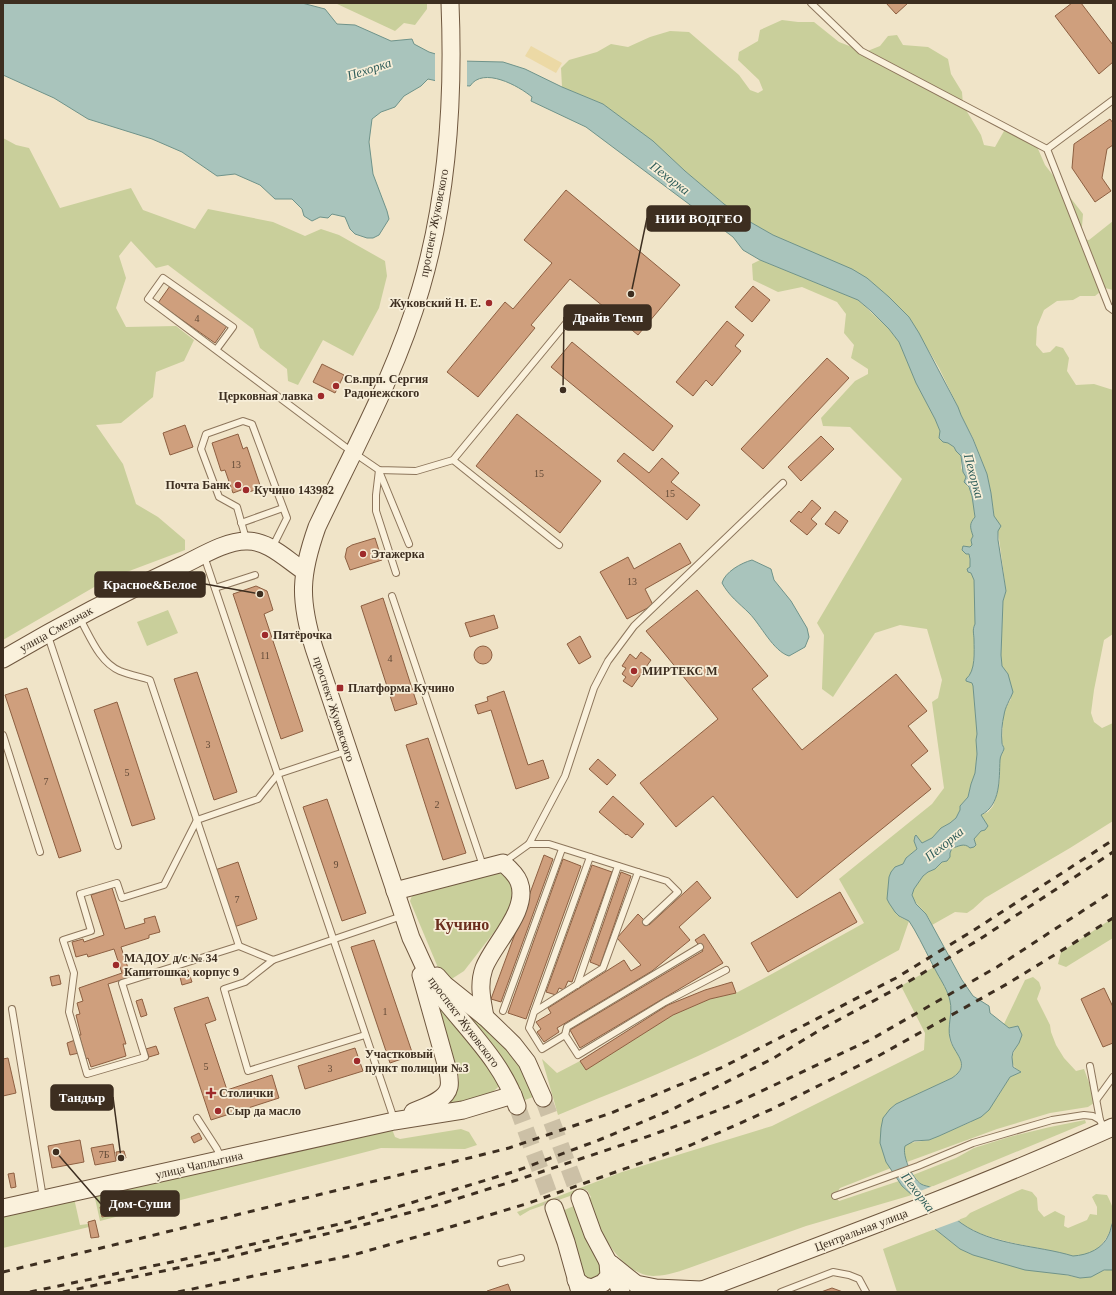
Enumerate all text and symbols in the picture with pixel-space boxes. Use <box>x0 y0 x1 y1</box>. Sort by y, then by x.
water label: Пехорка <box>344 55 394 84</box>
water label: Пехорка <box>646 158 693 198</box>
street label: проспект Жуковского <box>417 168 451 278</box>
callout: НИИ ВОДГЕО <box>647 206 750 231</box>
text: НИИ ВОДГЕО <box>655 211 743 226</box>
place label: Жуковский Н. Е. <box>390 296 481 310</box>
marker: Жуковский Н. Е. <box>484 298 494 308</box>
callout: Драйв Темп <box>564 305 651 330</box>
text: Драйв Темп <box>573 310 644 325</box>
house number: 4 <box>195 313 200 324</box>
place label: Св.прп. Сергия Радонежского <box>344 372 429 400</box>
marker: Св.прп. Сергия Радонежского <box>331 381 341 391</box>
place label: Церковная лавка <box>218 389 313 403</box>
marker: Церковная лавка <box>316 391 326 401</box>
water label: Пехорка <box>961 451 987 500</box>
house number: 13 <box>231 459 241 470</box>
house number: 15 <box>534 468 544 479</box>
place label: Почта Банк <box>165 478 230 492</box>
marker: Почта Банк <box>233 480 243 490</box>
place label: Кучино 143982 <box>254 483 334 497</box>
marker: Кучино 143982 <box>241 485 251 495</box>
house number: 15 <box>665 488 675 499</box>
place label: Этажерка <box>371 547 424 561</box>
marker: Этажерка <box>358 549 368 559</box>
callout: Красное&Белое <box>95 572 205 597</box>
house number: 13 <box>627 576 637 587</box>
text: Красное&Белое <box>103 577 197 592</box>
street label: улица Смельчак <box>17 603 95 655</box>
place label: Пятёрочка <box>273 628 332 642</box>
marker: Пятёрочка <box>260 630 270 640</box>
house number: 11 <box>260 650 270 661</box>
house number: 4 <box>388 653 393 664</box>
street label: проспект Жуковского <box>310 655 358 763</box>
place label: МИРТЕКС М <box>642 664 718 678</box>
marker: МИРТЕКС М <box>629 666 639 676</box>
place label: Платформа Кучино <box>348 681 455 695</box>
marker: Платформа Кучино <box>335 683 345 693</box>
house number: 3 <box>206 739 211 750</box>
house number: 5 <box>125 767 130 778</box>
house number: 7 <box>44 776 49 787</box>
house number: 2 <box>435 799 440 810</box>
water label: Пехорка <box>921 823 967 865</box>
house number: 9 <box>334 859 339 870</box>
house number: 7 <box>235 894 240 905</box>
district label: Кучино <box>435 916 489 934</box>
place label: МАДОУ д/с № 34 Капитошка, корпус 9 <box>124 951 239 979</box>
marker: МАДОУ д/с № 34 Капитошка, корпус 9 <box>111 960 121 970</box>
street label: проспект Жуковского <box>425 974 503 1070</box>
house number: 1 <box>383 1006 388 1017</box>
place label: Участковый пункт полиции №3 <box>365 1047 469 1075</box>
marker: Участковый пункт полиции №3 <box>352 1056 362 1066</box>
house number: 5 <box>204 1061 209 1072</box>
house number: 3 <box>328 1063 333 1074</box>
callout: Тандыр <box>51 1085 113 1110</box>
place label: Столички <box>219 1086 273 1100</box>
marker: Столички <box>206 1088 216 1098</box>
text: Тандыр <box>59 1090 105 1105</box>
place label: Сыр да масло <box>226 1104 301 1118</box>
marker: Сыр да масло <box>213 1106 223 1116</box>
street label: улица Чаплыгина <box>154 1148 245 1182</box>
house number: 7Б <box>99 1149 110 1160</box>
water label: Пехорка <box>897 1169 938 1215</box>
callout: Дом-Суши <box>101 1191 179 1216</box>
text: Дом-Суши <box>109 1196 172 1211</box>
street label: Центральная улица <box>812 1206 910 1254</box>

